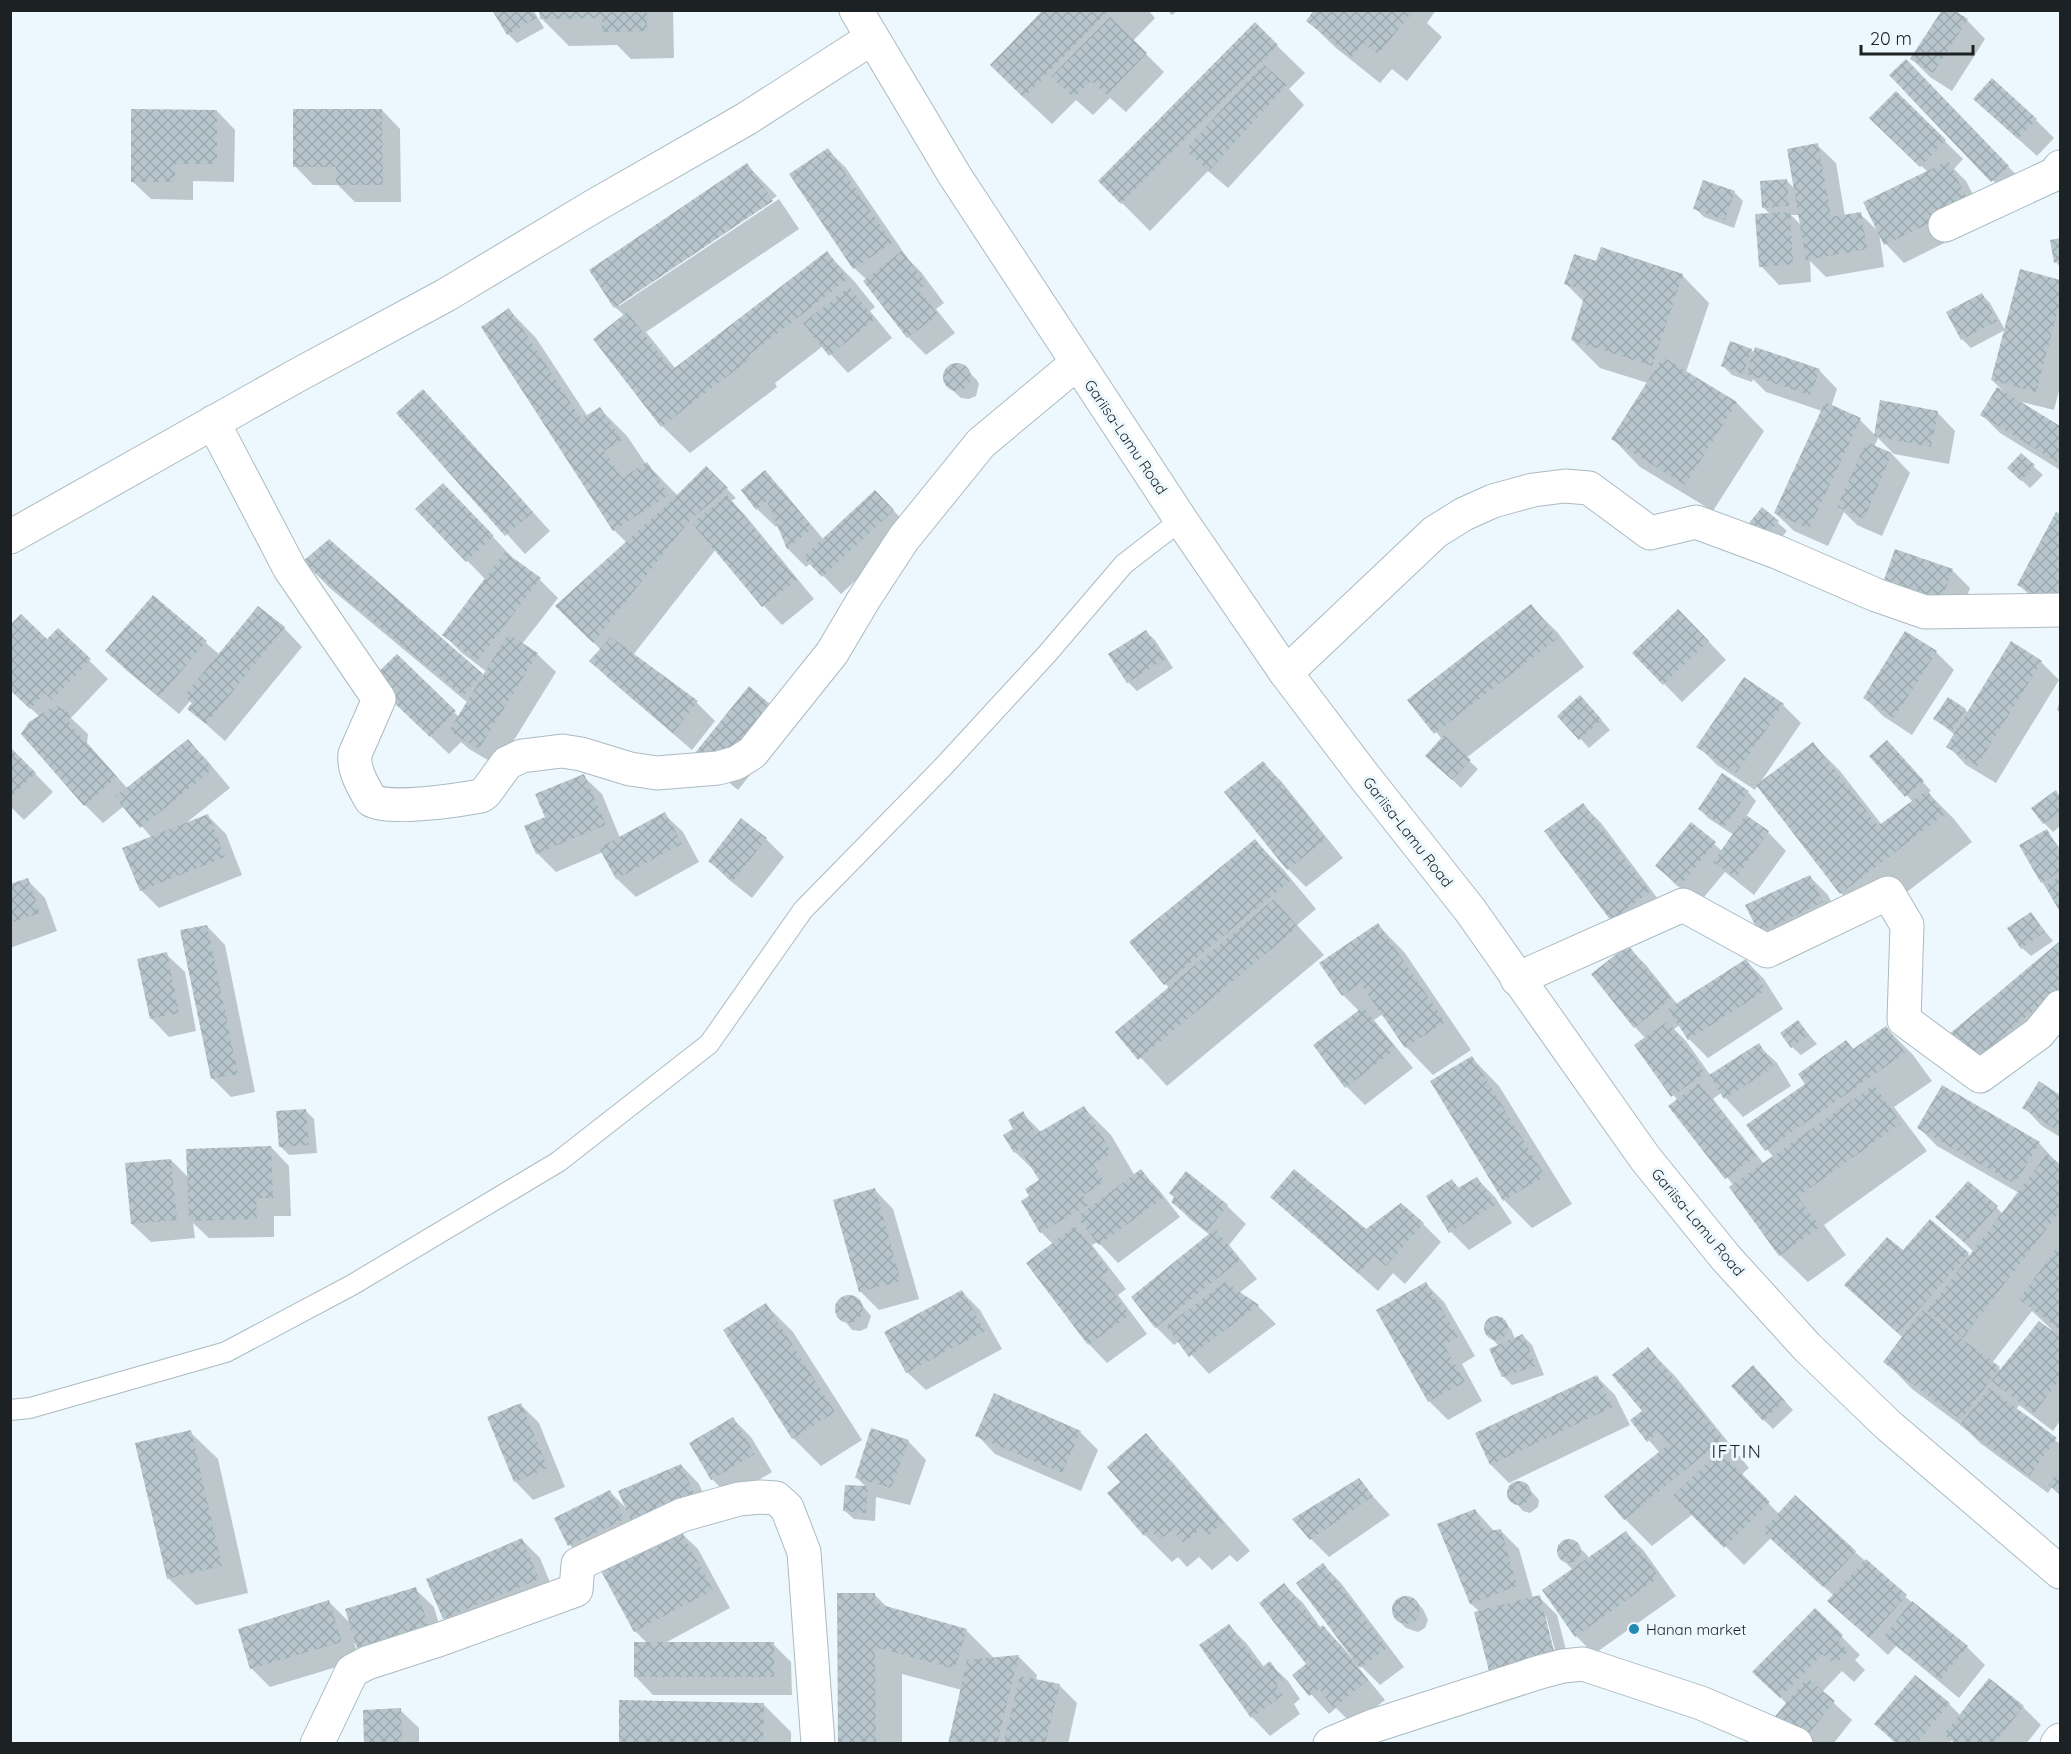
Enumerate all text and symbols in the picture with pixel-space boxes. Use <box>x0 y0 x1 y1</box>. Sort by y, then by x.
scale bar <box>1861 18 1974 56</box>
text: 20 m <box>1870 27 1912 50</box>
street label: Gariisa-Lamu Road <box>1080 376 1172 498</box>
street label: Gariisa-Lamu Road <box>1359 773 1457 891</box>
street label: Gariisa-Lamu Road <box>1647 1164 1749 1280</box>
district label: IFTIN <box>1712 1440 1762 1463</box>
place label: Hanan market <box>1646 1620 1746 1639</box>
marker: Hanan market <box>1627 1622 1641 1636</box>

